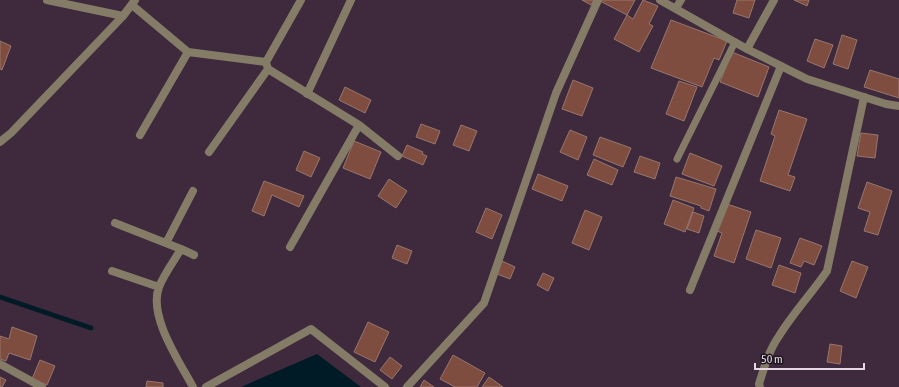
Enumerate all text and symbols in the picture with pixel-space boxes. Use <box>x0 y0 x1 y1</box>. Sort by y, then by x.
scale bar <box>755 345 864 371</box>
text: 50 m <box>761 352 783 366</box>

